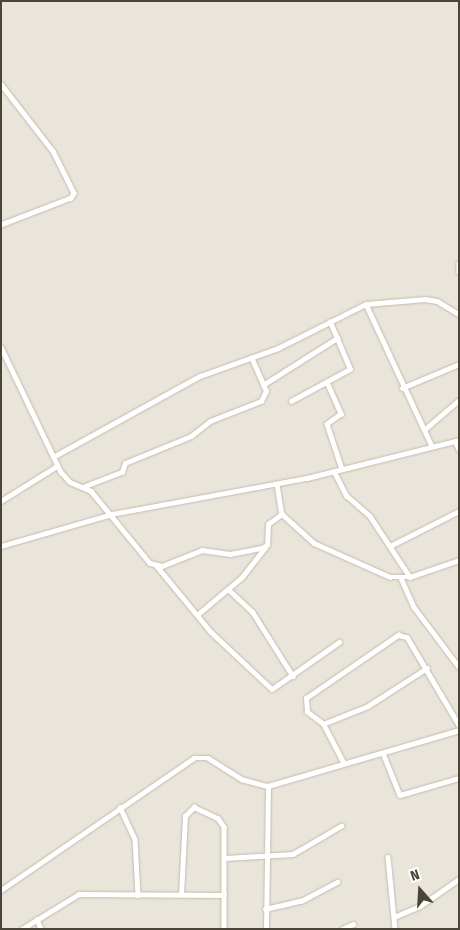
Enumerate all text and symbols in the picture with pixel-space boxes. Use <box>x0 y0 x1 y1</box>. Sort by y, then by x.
north arrow <box>395 865 445 915</box>
text: N <box>408 866 422 885</box>

